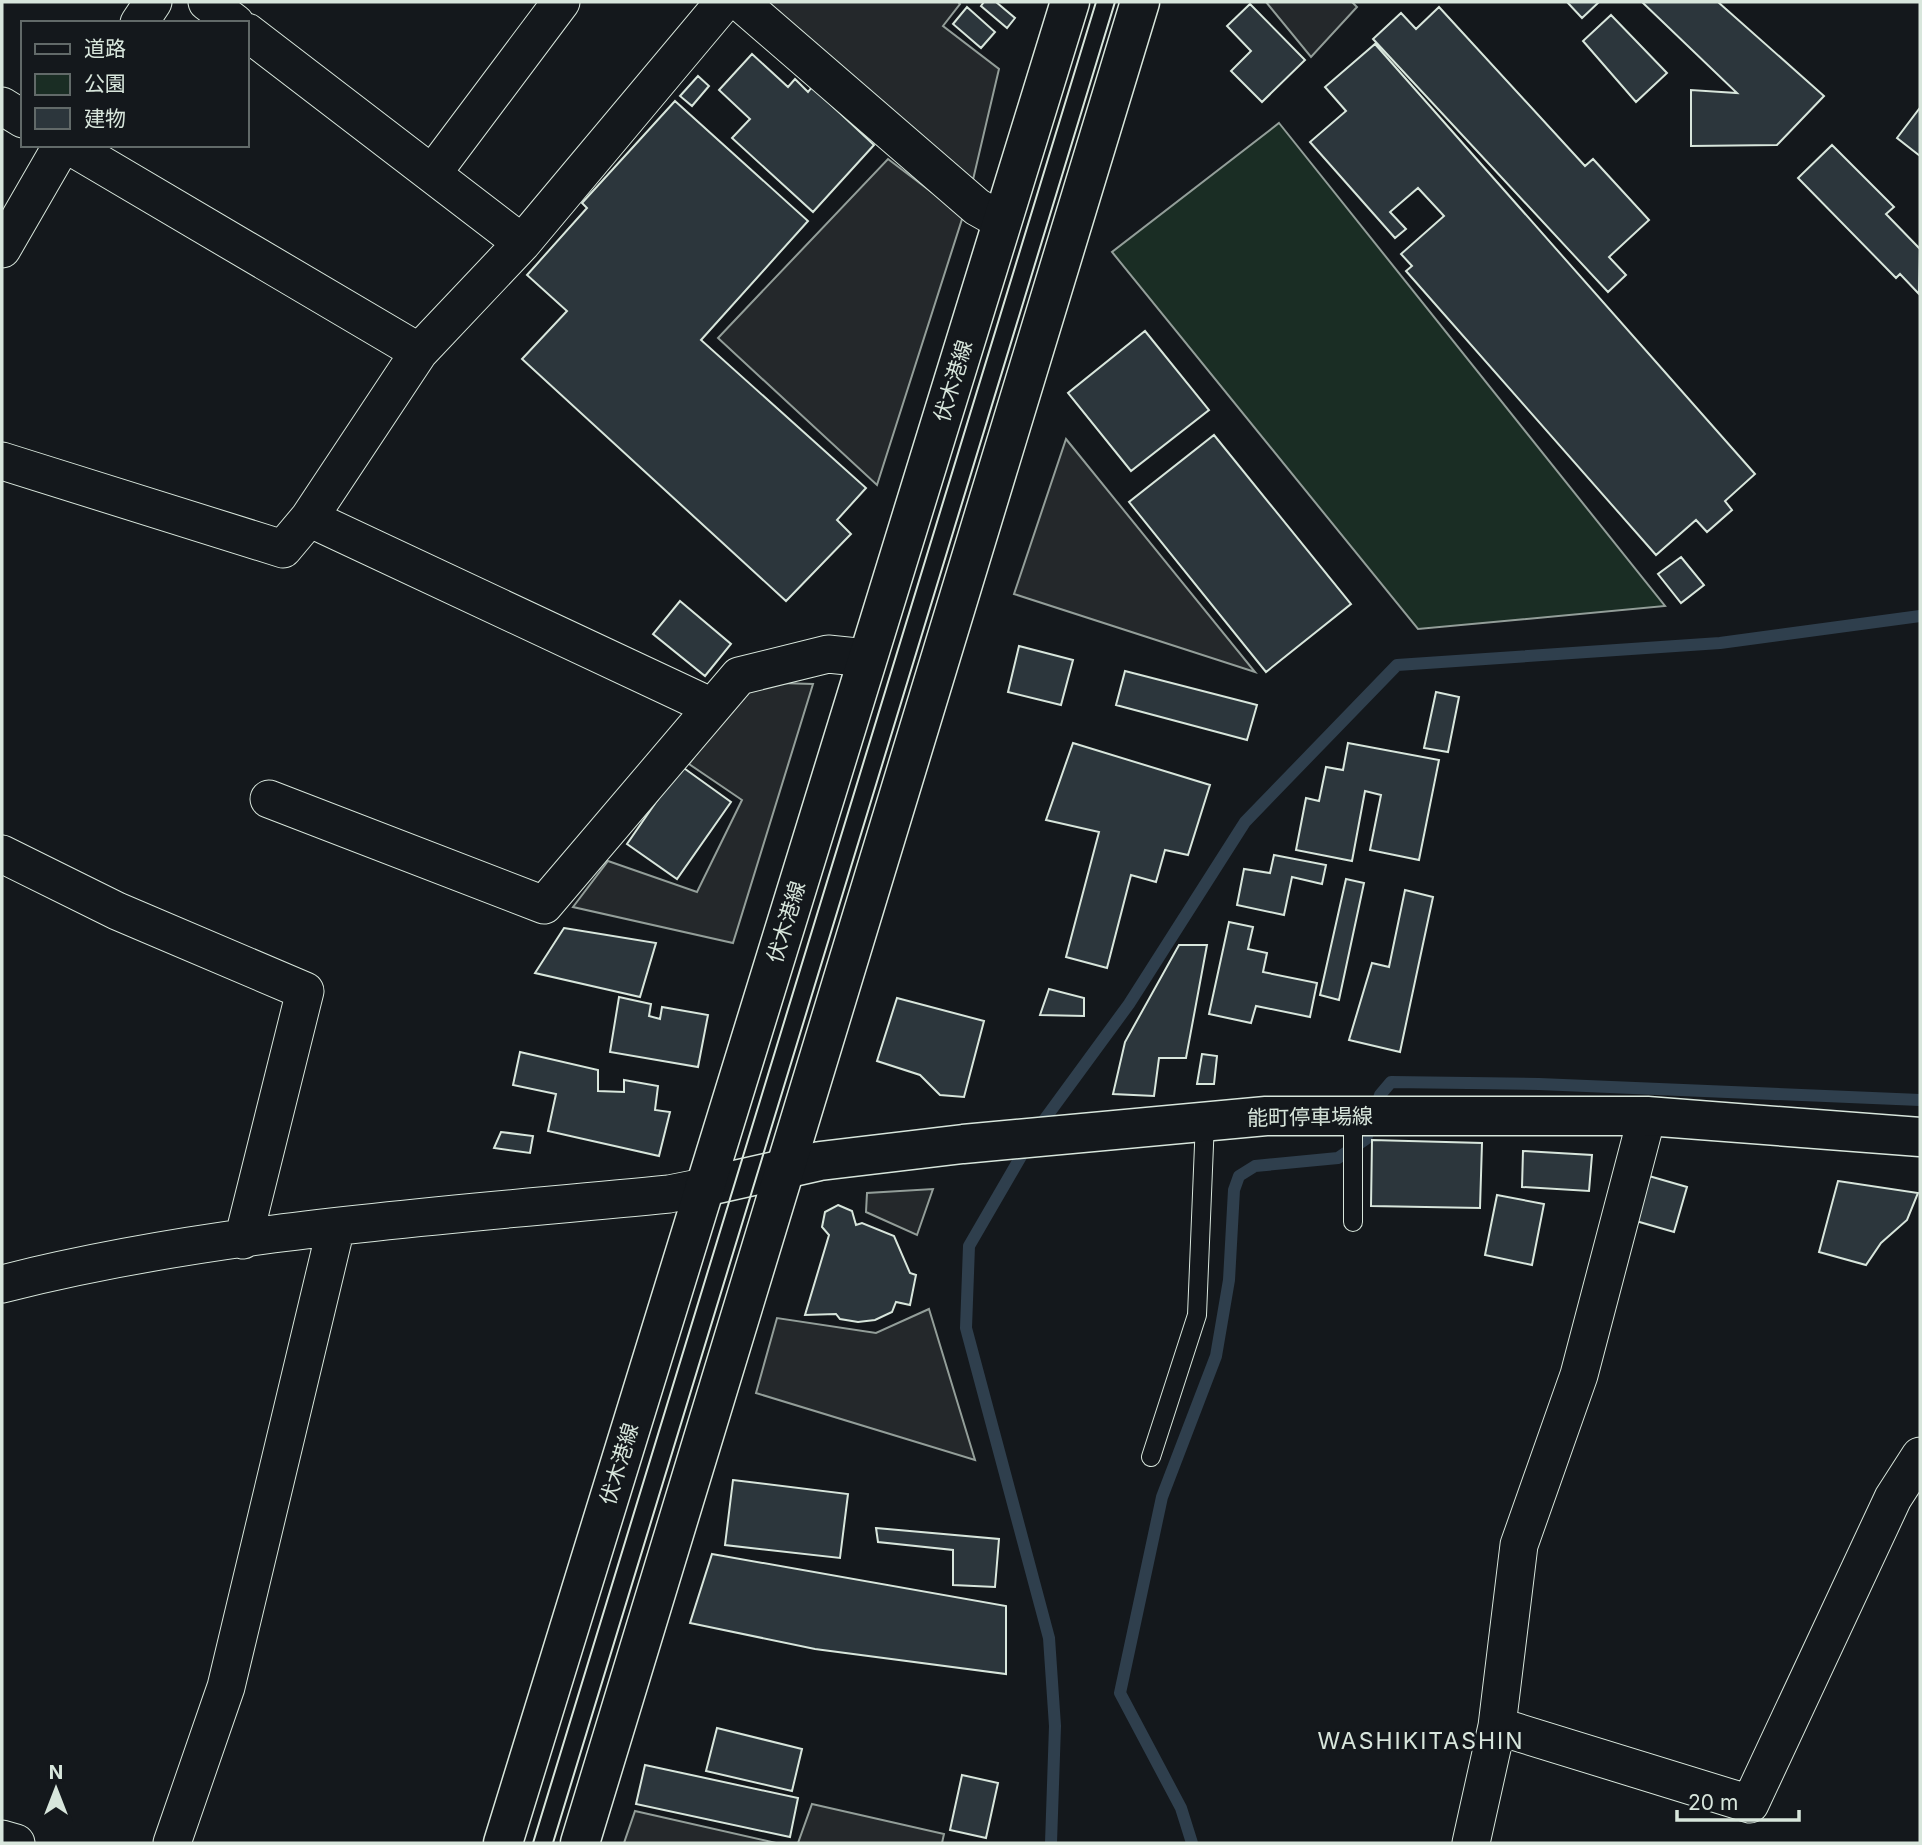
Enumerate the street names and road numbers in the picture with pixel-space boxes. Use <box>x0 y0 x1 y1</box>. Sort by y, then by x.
street label: 伏木港線 <box>929 337 977 425</box>
street label: 伏木港線 <box>762 878 810 966</box>
street label: 能町停車場線 <box>1247 1103 1373 1131</box>
street label: 伏木港線 <box>595 1420 643 1508</box>

